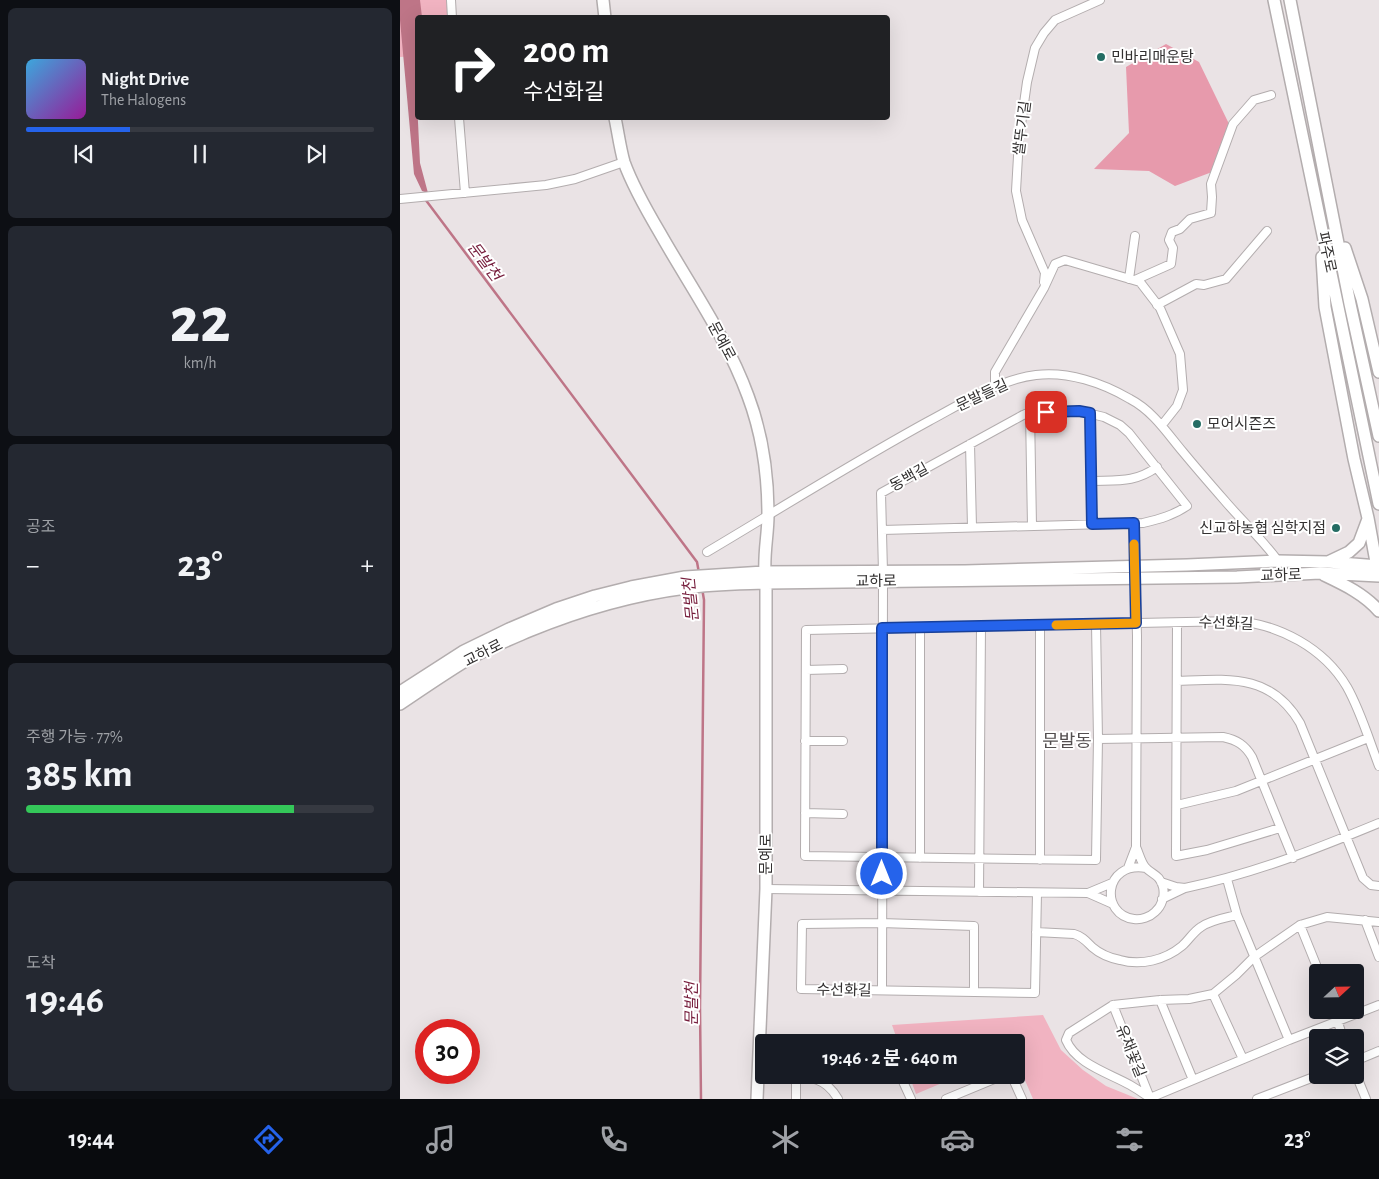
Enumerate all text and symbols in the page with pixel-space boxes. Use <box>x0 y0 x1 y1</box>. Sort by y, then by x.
text: 200 m <box>523 34 610 69</box>
icon: right <box>440 35 505 100</box>
place label: 민바리매운탕 <box>1111 49 1194 65</box>
marker: 민바리매운탕 <box>1095 51 1107 63</box>
text: Night Drive <box>101 70 189 89</box>
text: 수선화길 <box>523 81 604 103</box>
text: The Halogens <box>101 92 186 108</box>
street label: 쌀뚜기길 <box>1011 100 1033 156</box>
icon: previous <box>70 140 98 168</box>
icon: pause <box>186 140 214 168</box>
icon: next <box>302 140 330 168</box>
street label: 파주로 <box>1315 230 1339 274</box>
water label: 문발천 <box>465 239 506 286</box>
text: 22 <box>169 289 231 354</box>
street label: 문예로 <box>705 319 739 363</box>
text: km/h <box>183 355 217 371</box>
street label: 문발들길 <box>954 376 1010 414</box>
pin <box>1025 391 1067 433</box>
icon: arrive <box>1032 398 1060 426</box>
place label: 모어시즌즈 <box>1207 416 1276 432</box>
marker: 모어시즌즈 <box>1191 418 1203 430</box>
street label: 동백길 <box>887 460 931 494</box>
text: 공조 <box>26 519 55 535</box>
place label: 신교하농협 심학지점 <box>1199 519 1326 536</box>
marker: 신교하농협 심학지점 <box>1330 522 1342 534</box>
text: 23° <box>177 546 223 584</box>
text: − <box>26 552 39 580</box>
text: + <box>361 552 374 580</box>
street label: 교하로 <box>1260 566 1302 584</box>
street label: 교하로 <box>855 573 897 589</box>
water label: 문발천 <box>679 575 701 623</box>
street label: 수선화길 <box>1198 614 1254 632</box>
street label: 교하로 <box>461 636 505 670</box>
text: 주행 가능 · 77% <box>26 729 123 745</box>
district label: 문발동 <box>1042 732 1092 751</box>
text: 385 km <box>26 756 133 794</box>
street label: 문예로 <box>758 833 774 875</box>
position arrow <box>855 847 907 899</box>
text: 도착 <box>26 955 55 971</box>
north arrow <box>1309 964 1364 1019</box>
map controls <box>1309 964 1364 1084</box>
water label: 문발천 <box>683 980 700 1026</box>
text: 19:46 <box>26 982 104 1020</box>
street label: 수선화길 <box>816 982 872 998</box>
speed limit sign: 30 <box>415 1019 480 1084</box>
street label: 유채꽃길 <box>1113 1022 1149 1080</box>
button: layers <box>1309 1029 1364 1084</box>
text: 19:46 · 2 분 · 640 m <box>822 1049 958 1068</box>
icon: directions <box>251 1122 286 1157</box>
icon: music <box>423 1122 458 1157</box>
icon: phone <box>596 1122 631 1157</box>
icon: climate <box>768 1122 803 1157</box>
icon: car <box>940 1122 975 1157</box>
icon: filters <box>1112 1122 1147 1157</box>
text: 19:44 <box>69 1128 114 1150</box>
text: 23° <box>1284 1128 1310 1150</box>

